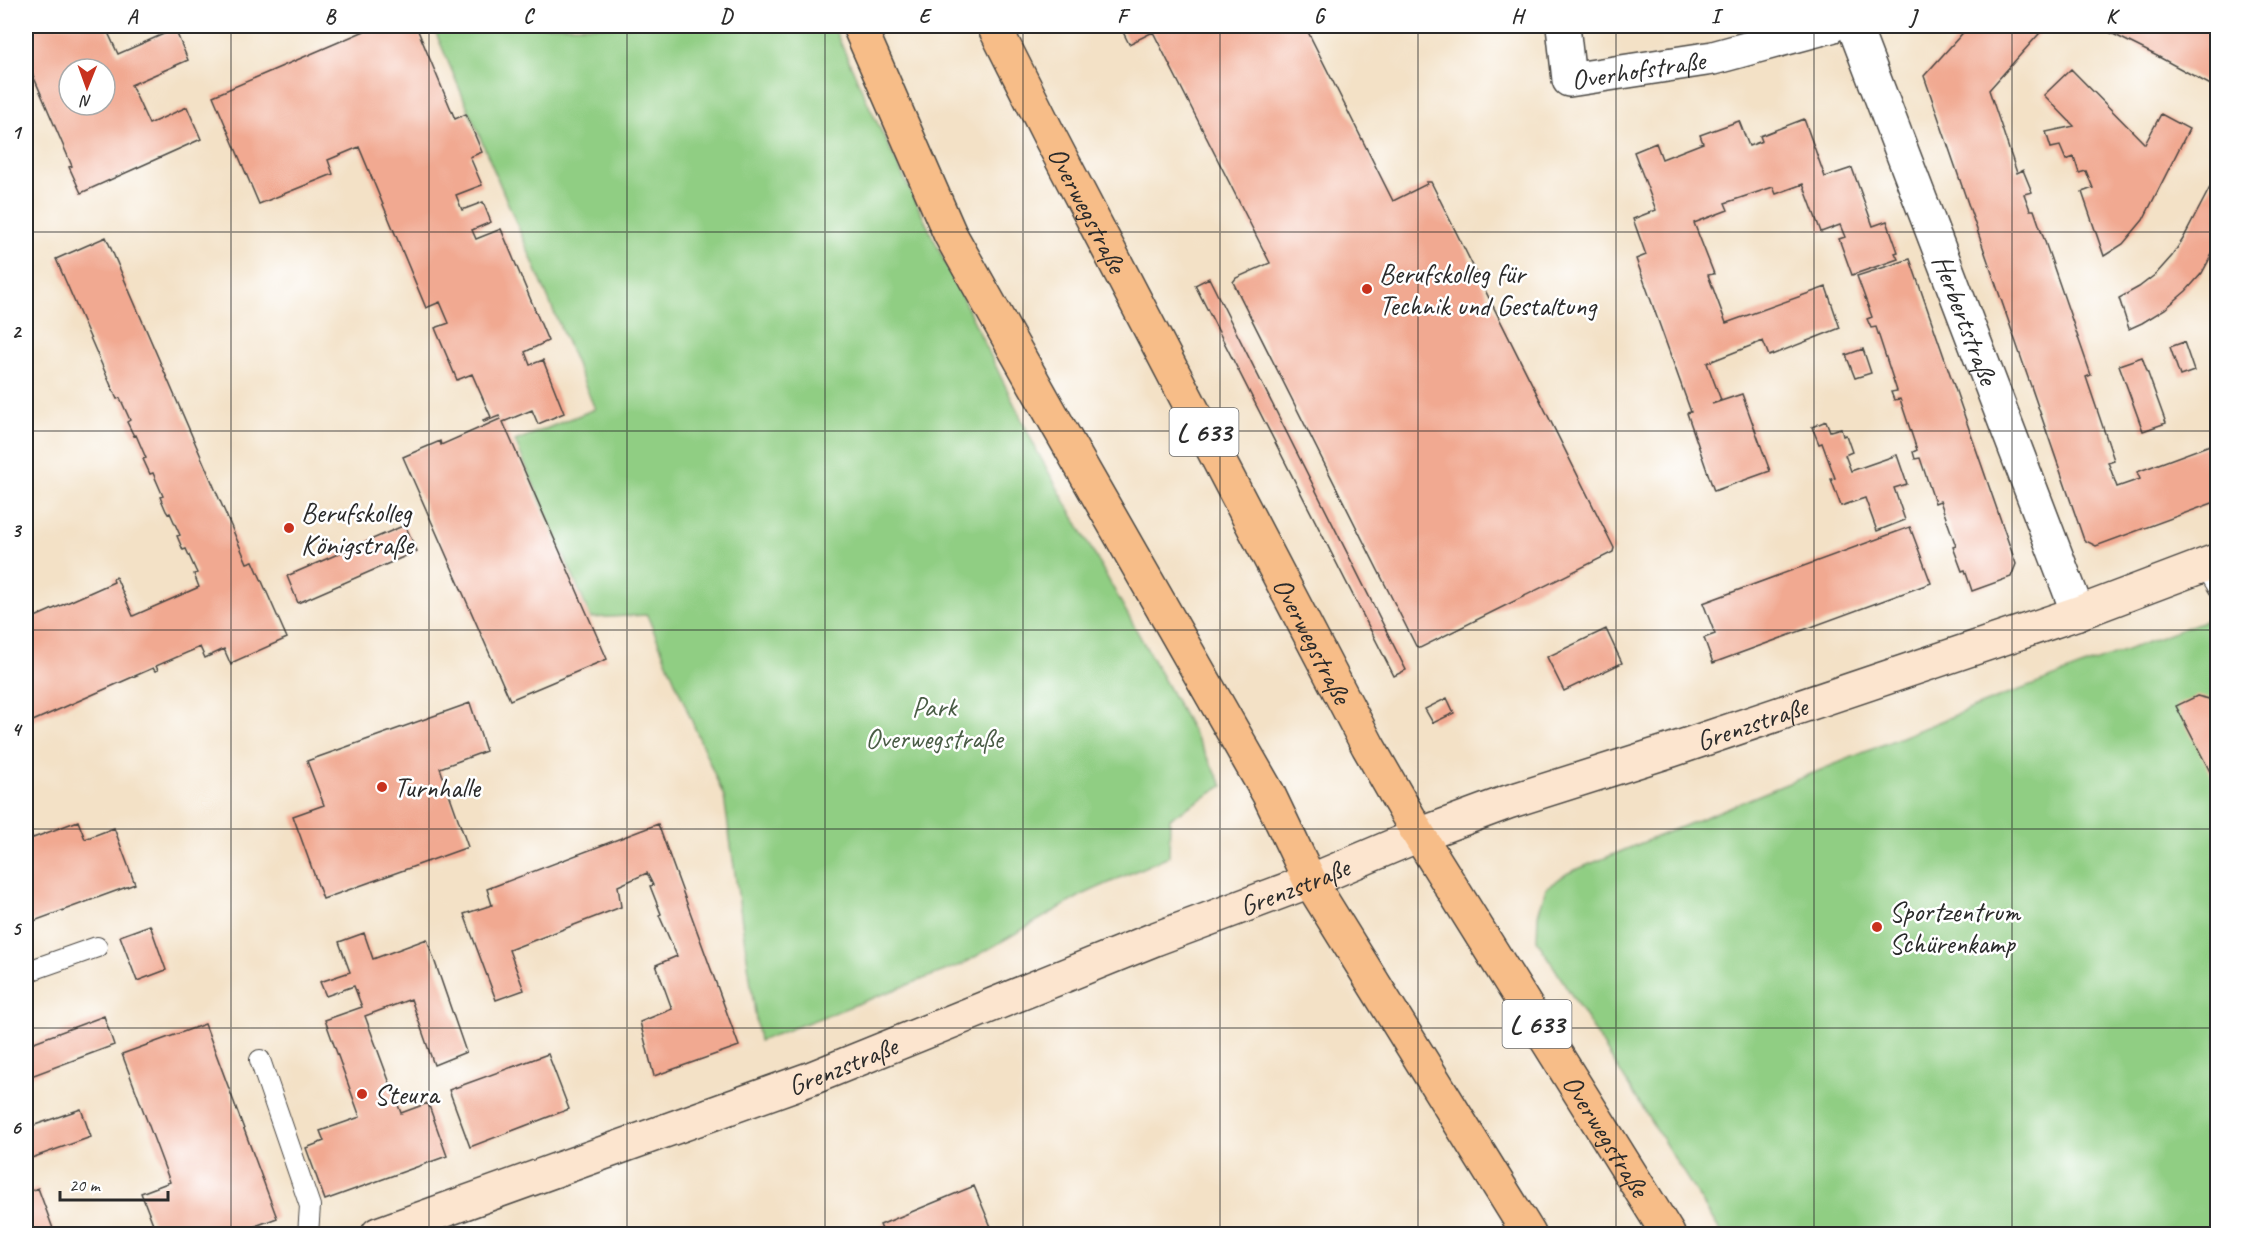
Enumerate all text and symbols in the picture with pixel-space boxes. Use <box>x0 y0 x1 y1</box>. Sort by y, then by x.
text: A <box>127 4 139 29</box>
text: B <box>325 4 337 29</box>
text: C <box>523 4 535 29</box>
text: D <box>720 4 734 29</box>
text: E <box>919 4 933 29</box>
text: F <box>1117 4 1131 29</box>
text: G <box>1314 4 1327 29</box>
text: H <box>1511 4 1526 29</box>
text: I <box>1711 4 1724 29</box>
text: J <box>1908 4 1920 29</box>
text: K <box>2106 4 2120 29</box>
street label: Overhofstraße <box>1569 42 1709 97</box>
north arrow <box>57 57 117 117</box>
text: N <box>79 91 92 111</box>
text: 1 <box>12 120 23 145</box>
street label: Overwegstraße <box>1040 140 1136 280</box>
street label: Herbertstraße <box>1925 249 2007 391</box>
place label: Berufskolleg für Technik und Gestaltung <box>1379 256 1598 323</box>
marker: Berufskolleg für Technik und Gestaltung <box>1360 282 1374 296</box>
text: 2 <box>12 319 23 344</box>
road number: L 633 <box>1170 408 1238 456</box>
place label: Berufskolleg Königstraße <box>301 495 415 562</box>
text: 3 <box>12 518 23 543</box>
marker: Berufskolleg Königstraße <box>282 521 296 535</box>
street label: Overwegstraße <box>1265 571 1361 711</box>
street label: Grenzstraße <box>1692 688 1813 758</box>
park label: Park Overwegstraße <box>865 689 1005 756</box>
text: 4 <box>12 717 24 742</box>
place label: Turnhalle <box>394 770 482 805</box>
marker: Turnhalle <box>375 780 389 794</box>
street label: Grenzstraße <box>1234 848 1356 923</box>
place label: Sportzentrum Schürenkamp <box>1889 894 2022 961</box>
text: 5 <box>12 916 23 941</box>
marker: Sportzentrum Schürenkamp <box>1870 920 1884 934</box>
road number: L 633 <box>1502 1000 1572 1048</box>
street label: Grenzstraße <box>783 1027 904 1103</box>
street label: Overwegstraße <box>1555 1068 1659 1205</box>
place label: Steura <box>374 1077 441 1112</box>
marker: Steura <box>355 1087 369 1101</box>
text: 6 <box>11 1115 22 1140</box>
scale bar <box>60 1164 168 1202</box>
text: 20 m <box>69 1174 102 1196</box>

